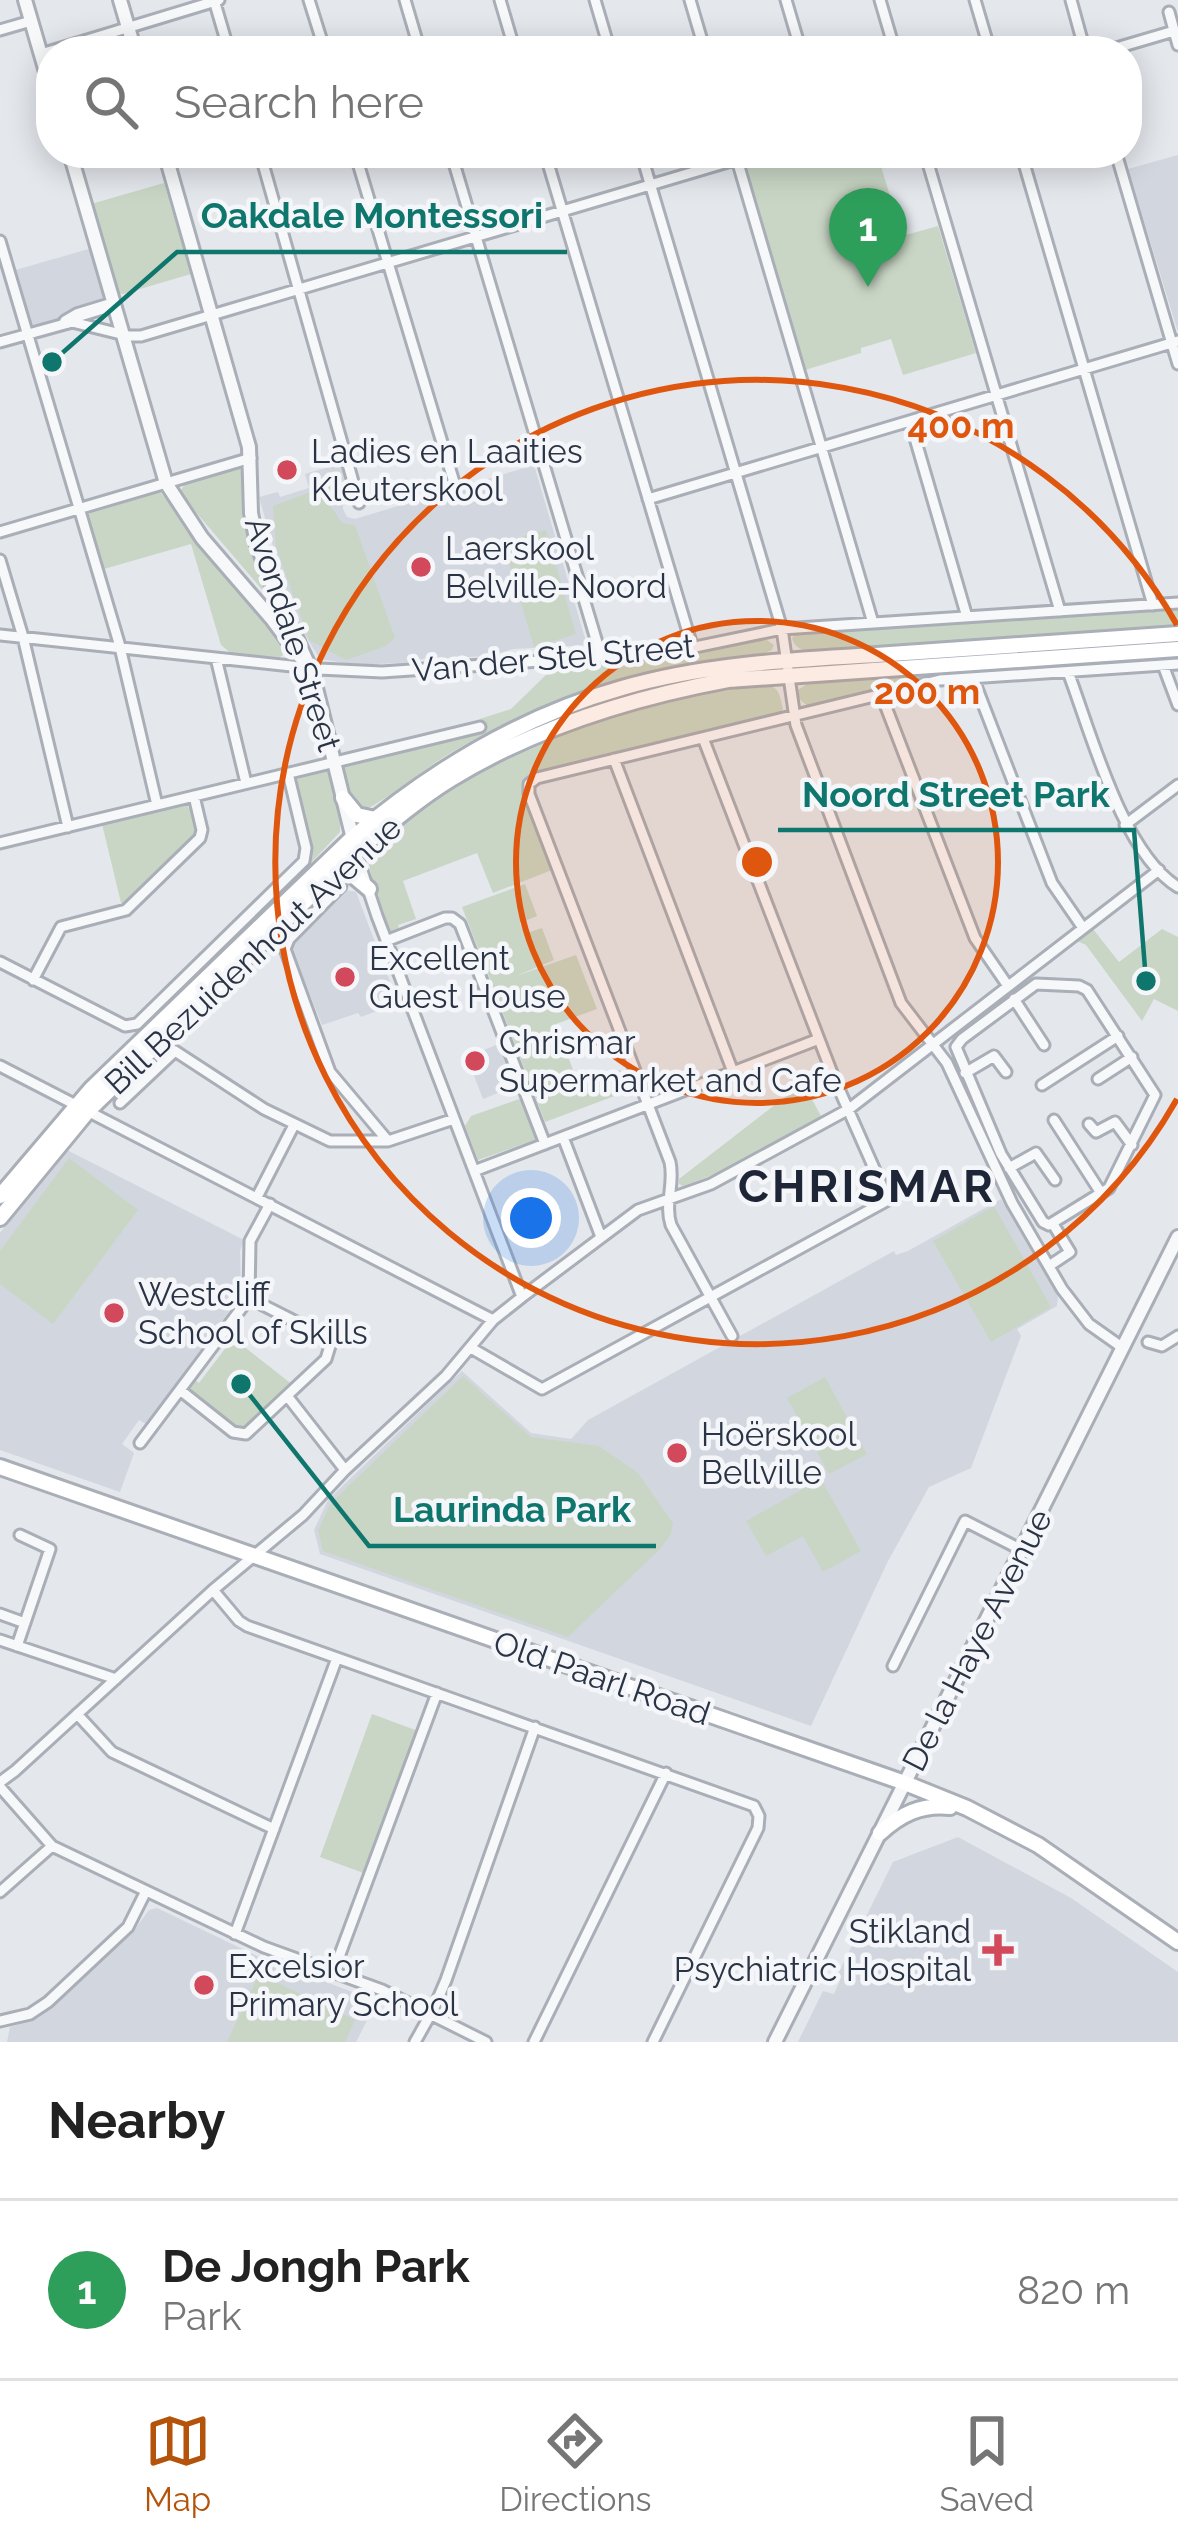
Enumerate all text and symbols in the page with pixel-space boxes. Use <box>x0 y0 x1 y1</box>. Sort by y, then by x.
search box <box>36 36 1142 168</box>
icon: search <box>78 69 144 135</box>
text: Search here <box>174 76 424 129</box>
callout: Oakdale Montessori <box>177 180 567 252</box>
pin: 1 <box>829 188 907 287</box>
text: Oakdale Montessori <box>201 194 543 236</box>
text: 400 m <box>908 404 1014 446</box>
place label: Ladies en Laaities Kleuterskool <box>311 432 583 509</box>
marker: Ladies en Laaities Kleuterskool <box>274 457 300 483</box>
street label: Avondale Street <box>237 512 349 756</box>
place label: Laerskool Belville-Noord <box>445 529 667 606</box>
marker: Laerskool Belville-Noord <box>408 554 434 580</box>
street label: Van der Stel Street <box>410 626 696 690</box>
text: 200 m <box>874 670 980 712</box>
callout: Noord Street Park <box>778 758 1134 830</box>
text: Noord Street Park <box>802 773 1111 815</box>
street label: Bill Bezuidenhout Avenue <box>97 808 409 1102</box>
centre of rings <box>736 841 778 883</box>
place label: Excellent Guest House <box>369 939 566 1016</box>
marker: Excellent Guest House <box>332 964 358 990</box>
place label: Chrismar Supermarket and Cafe <box>499 1023 842 1100</box>
marker: Chrismar Supermarket and Cafe <box>462 1048 488 1074</box>
district label: CHRISMAR <box>738 1160 996 1213</box>
your location <box>501 1188 561 1248</box>
place label: Westcliff School of Skills <box>138 1275 368 1352</box>
marker: Westcliff School of Skills <box>101 1300 127 1326</box>
place label: Hoërskool Bellville <box>701 1415 857 1492</box>
marker: Hoërskool Bellville <box>664 1440 690 1466</box>
callout: Laurinda Park <box>369 1474 656 1546</box>
text: Laurinda Park <box>393 1488 632 1530</box>
street label: De la Haye Avenue <box>894 1503 1060 1777</box>
street label: Old Paarl Road <box>489 1623 715 1733</box>
place label: Stikland Psychiatric Hospital <box>674 1912 972 1989</box>
marker: Stikland Psychiatric Hospital <box>982 1934 1014 1966</box>
place label: Excelsior Primary School <box>228 1947 459 2024</box>
marker: Excelsior Primary School <box>191 1972 217 1998</box>
text: Nearby <box>48 2090 225 2150</box>
text: De Jongh Park <box>162 2240 470 2293</box>
text: 1 <box>77 2267 97 2313</box>
text: 820 m <box>1017 2267 1130 2313</box>
text: Park <box>162 2293 242 2339</box>
tab: Map <box>144 2408 211 2519</box>
tab: Directions <box>499 2408 652 2519</box>
tab: Saved <box>940 2408 1034 2519</box>

